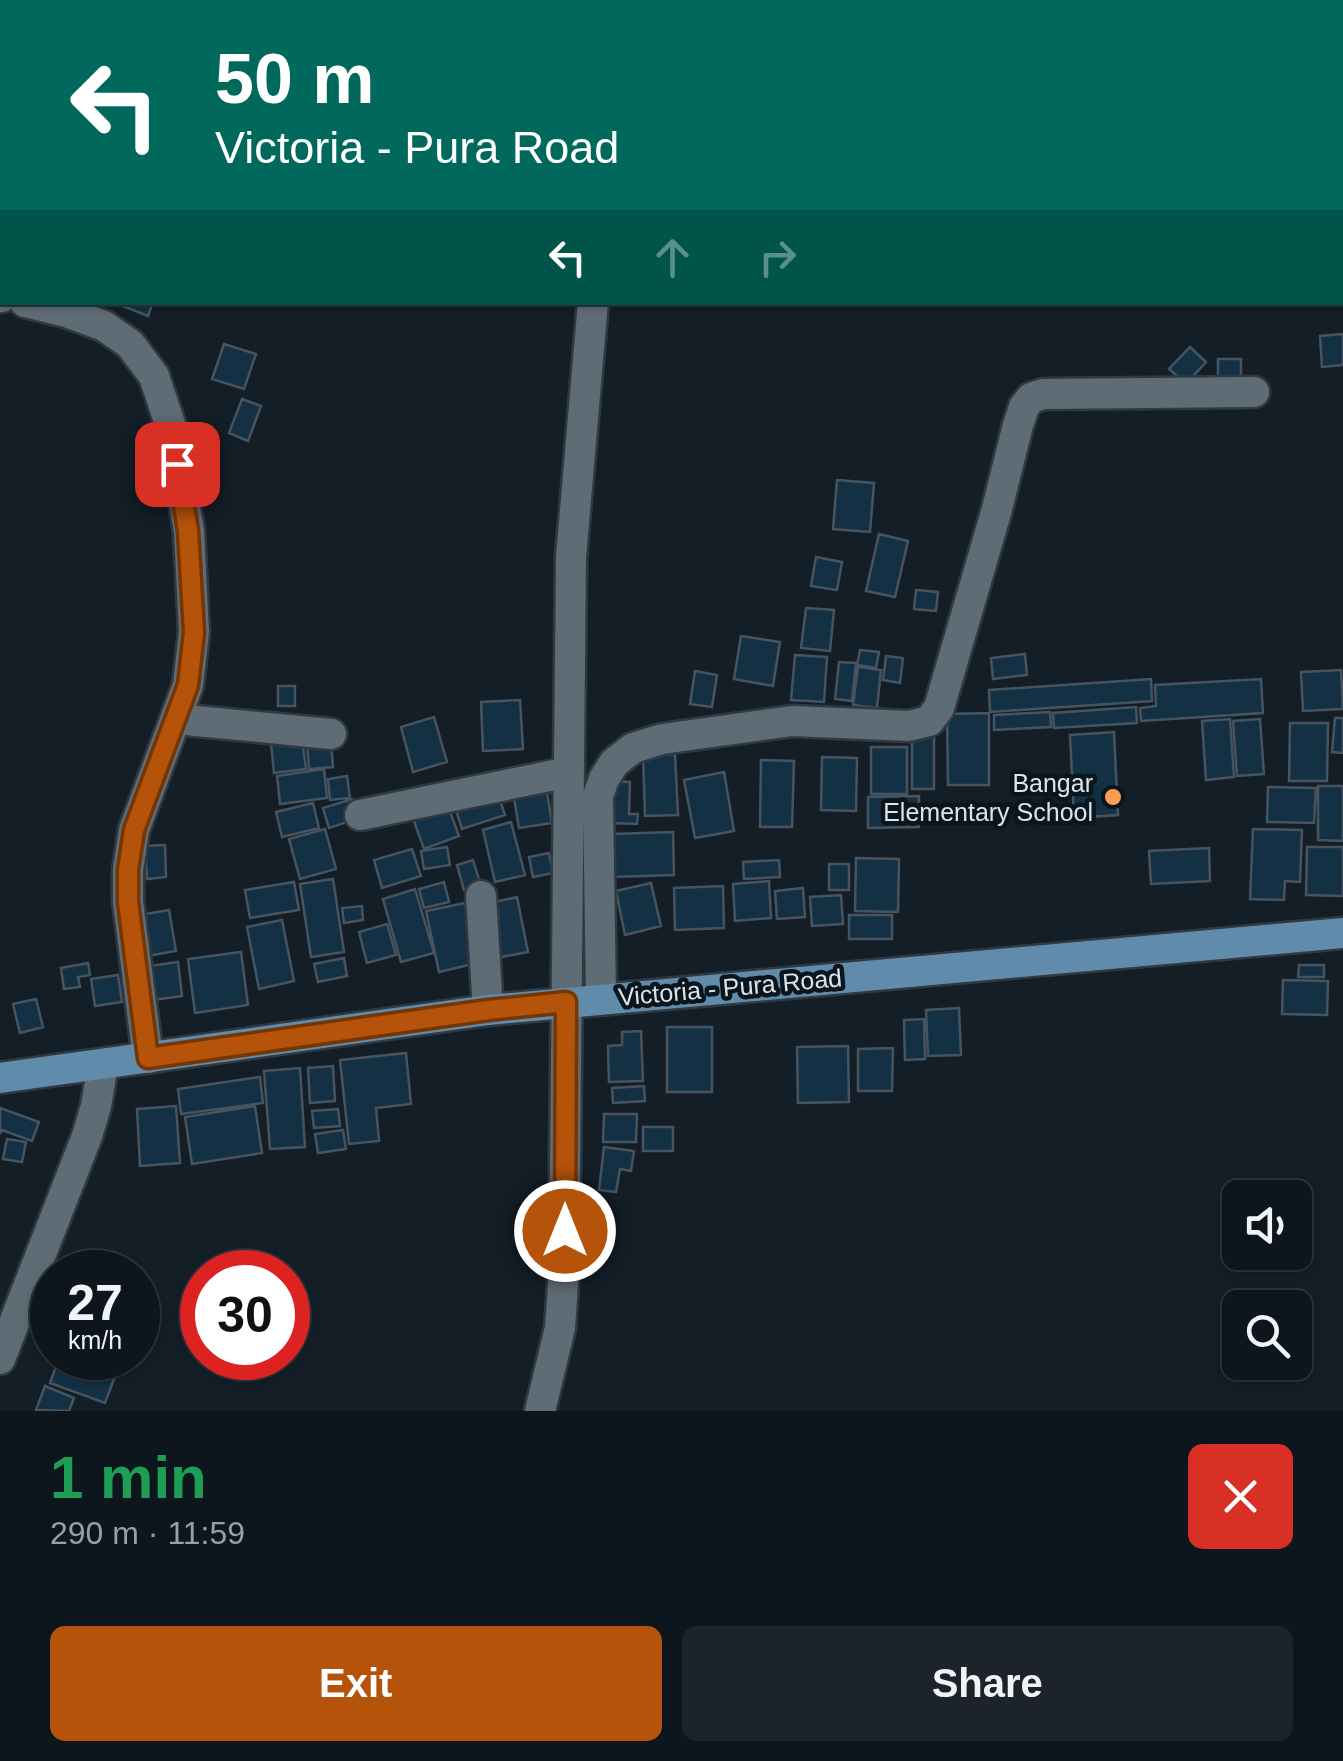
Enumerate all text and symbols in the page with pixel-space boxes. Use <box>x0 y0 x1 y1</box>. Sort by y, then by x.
icon: left <box>50 40 180 170</box>
text: 50 m <box>215 40 375 118</box>
text: Victoria - Pura Road <box>215 122 619 173</box>
icon: left <box>540 230 595 285</box>
icon: ahead <box>645 230 700 285</box>
icon: right <box>750 230 805 285</box>
pin <box>135 422 220 507</box>
icon: arrive <box>150 437 205 492</box>
place label: Bangar Elementary School <box>883 769 1093 826</box>
marker: Bangar Elementary School <box>1102 786 1124 808</box>
street label: Victoria - Pura Road <box>617 963 843 1011</box>
position arrow <box>513 1179 617 1283</box>
map controls <box>1222 1180 1312 1380</box>
button: sound <box>1222 1180 1312 1270</box>
speed limit sign: 30 <box>180 1250 310 1380</box>
text: 27 <box>67 1275 123 1331</box>
button: search <box>1222 1290 1312 1380</box>
text: km/h <box>68 1326 122 1354</box>
text: 1 min <box>50 1444 207 1511</box>
button: close <box>1188 1444 1293 1549</box>
text: 290 m · 11:59 <box>50 1515 245 1551</box>
button: Exit <box>50 1626 662 1741</box>
button: Share <box>682 1626 1293 1741</box>

